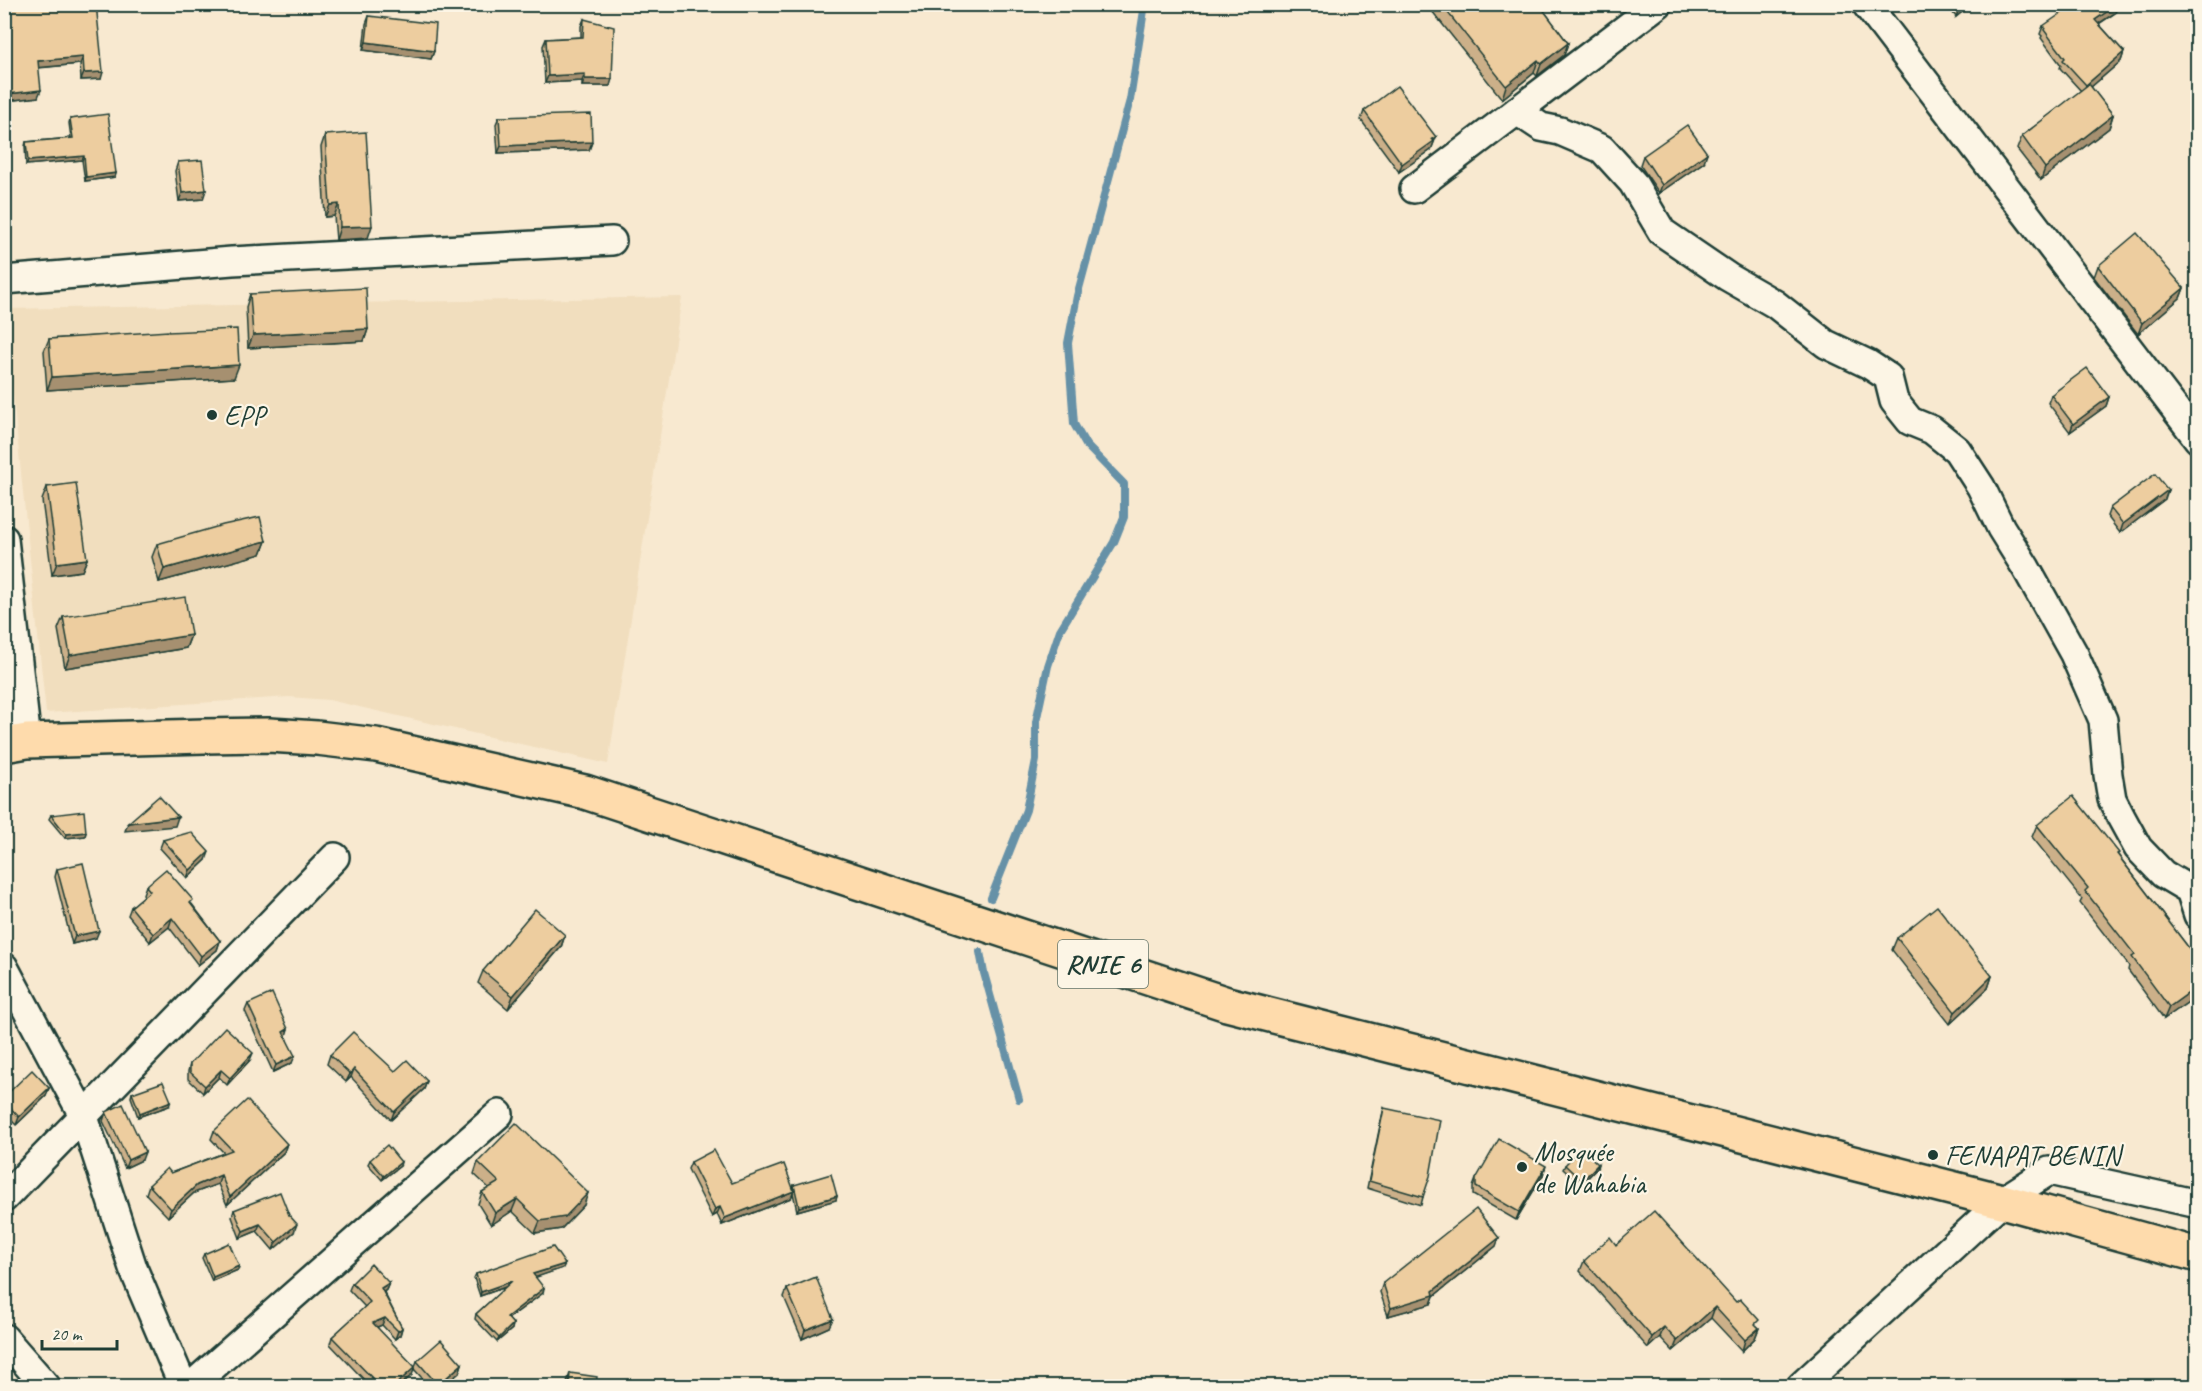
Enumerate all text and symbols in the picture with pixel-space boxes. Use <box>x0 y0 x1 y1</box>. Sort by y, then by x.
place label: EPP <box>224 398 269 433</box>
marker: EPP <box>205 408 219 422</box>
road number: RNIE 6 <box>1058 940 1148 988</box>
place label: Mosquée de Wahabia <box>1534 1134 1647 1201</box>
place label: FENAPAT BENIN <box>1945 1138 2124 1173</box>
marker: FENAPAT BENIN <box>1926 1148 1940 1162</box>
marker: Mosquée de Wahabia <box>1515 1160 1529 1174</box>
scale bar <box>42 1313 117 1351</box>
text: 20 m <box>51 1323 84 1345</box>

